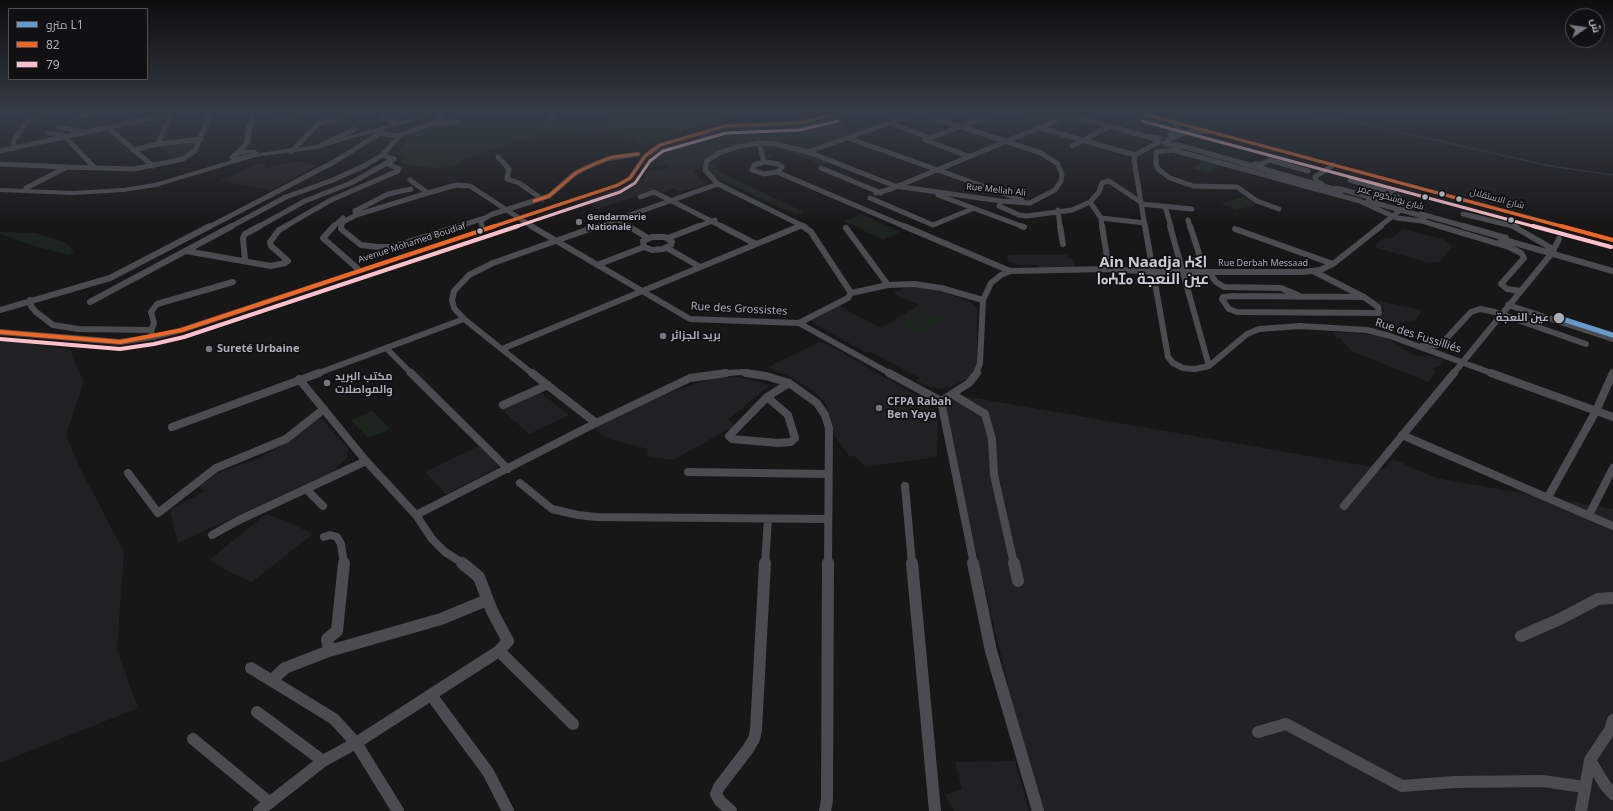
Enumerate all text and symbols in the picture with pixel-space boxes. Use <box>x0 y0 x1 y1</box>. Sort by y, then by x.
legend <box>8 8 148 80</box>
north arrow <box>1565 8 1605 48</box>
text: مترو L1 <box>46 16 84 33</box>
text: ش <box>1587 17 1605 34</box>
text: 82 <box>46 36 60 53</box>
text: 79 <box>46 56 60 73</box>
street label: Rue Mellah Ali <box>966 182 1026 198</box>
street label: شارع بوشكوم عمر <box>1357 183 1425 213</box>
street label: شارع الاستقلال <box>1469 187 1525 211</box>
unlabelled marker <box>1437 189 1447 199</box>
unlabelled marker <box>1420 192 1430 202</box>
unlabelled marker <box>1454 194 1464 204</box>
place label: Gendarmerie Nationale <box>587 212 646 233</box>
unlabelled marker <box>1506 215 1516 225</box>
marker: Gendarmerie Nationale <box>574 217 584 227</box>
street label: Avenue Mohamed Boudiaf <box>357 221 467 265</box>
unlabelled marker <box>475 226 485 236</box>
district label: Ain Naadja ⵄⵉⵏ ⵏⴰⵄⵊⴰ عين النعجة <box>1097 254 1209 289</box>
street label: Rue Derbah Messaad <box>1218 258 1308 268</box>
street label: Rue des Grossistes <box>690 300 788 318</box>
place label: عين النعجة <box>1496 311 1549 325</box>
marker: عين النعجة <box>1552 311 1566 325</box>
street label: Rue des Fussilliés <box>1373 316 1463 356</box>
place label: بريد الجزائر <box>671 329 721 343</box>
marker: بريد الجزائر <box>658 331 668 341</box>
place label: Sureté Urbaine <box>217 342 299 356</box>
marker: Sureté Urbaine <box>204 344 214 354</box>
place label: مكتب البريد والمواصلات <box>335 370 393 396</box>
marker: مكتب البريد والمواصلات <box>322 378 332 388</box>
place label: CFPA Rabah Ben Yaya <box>887 395 951 421</box>
marker: CFPA Rabah Ben Yaya <box>874 403 884 413</box>

